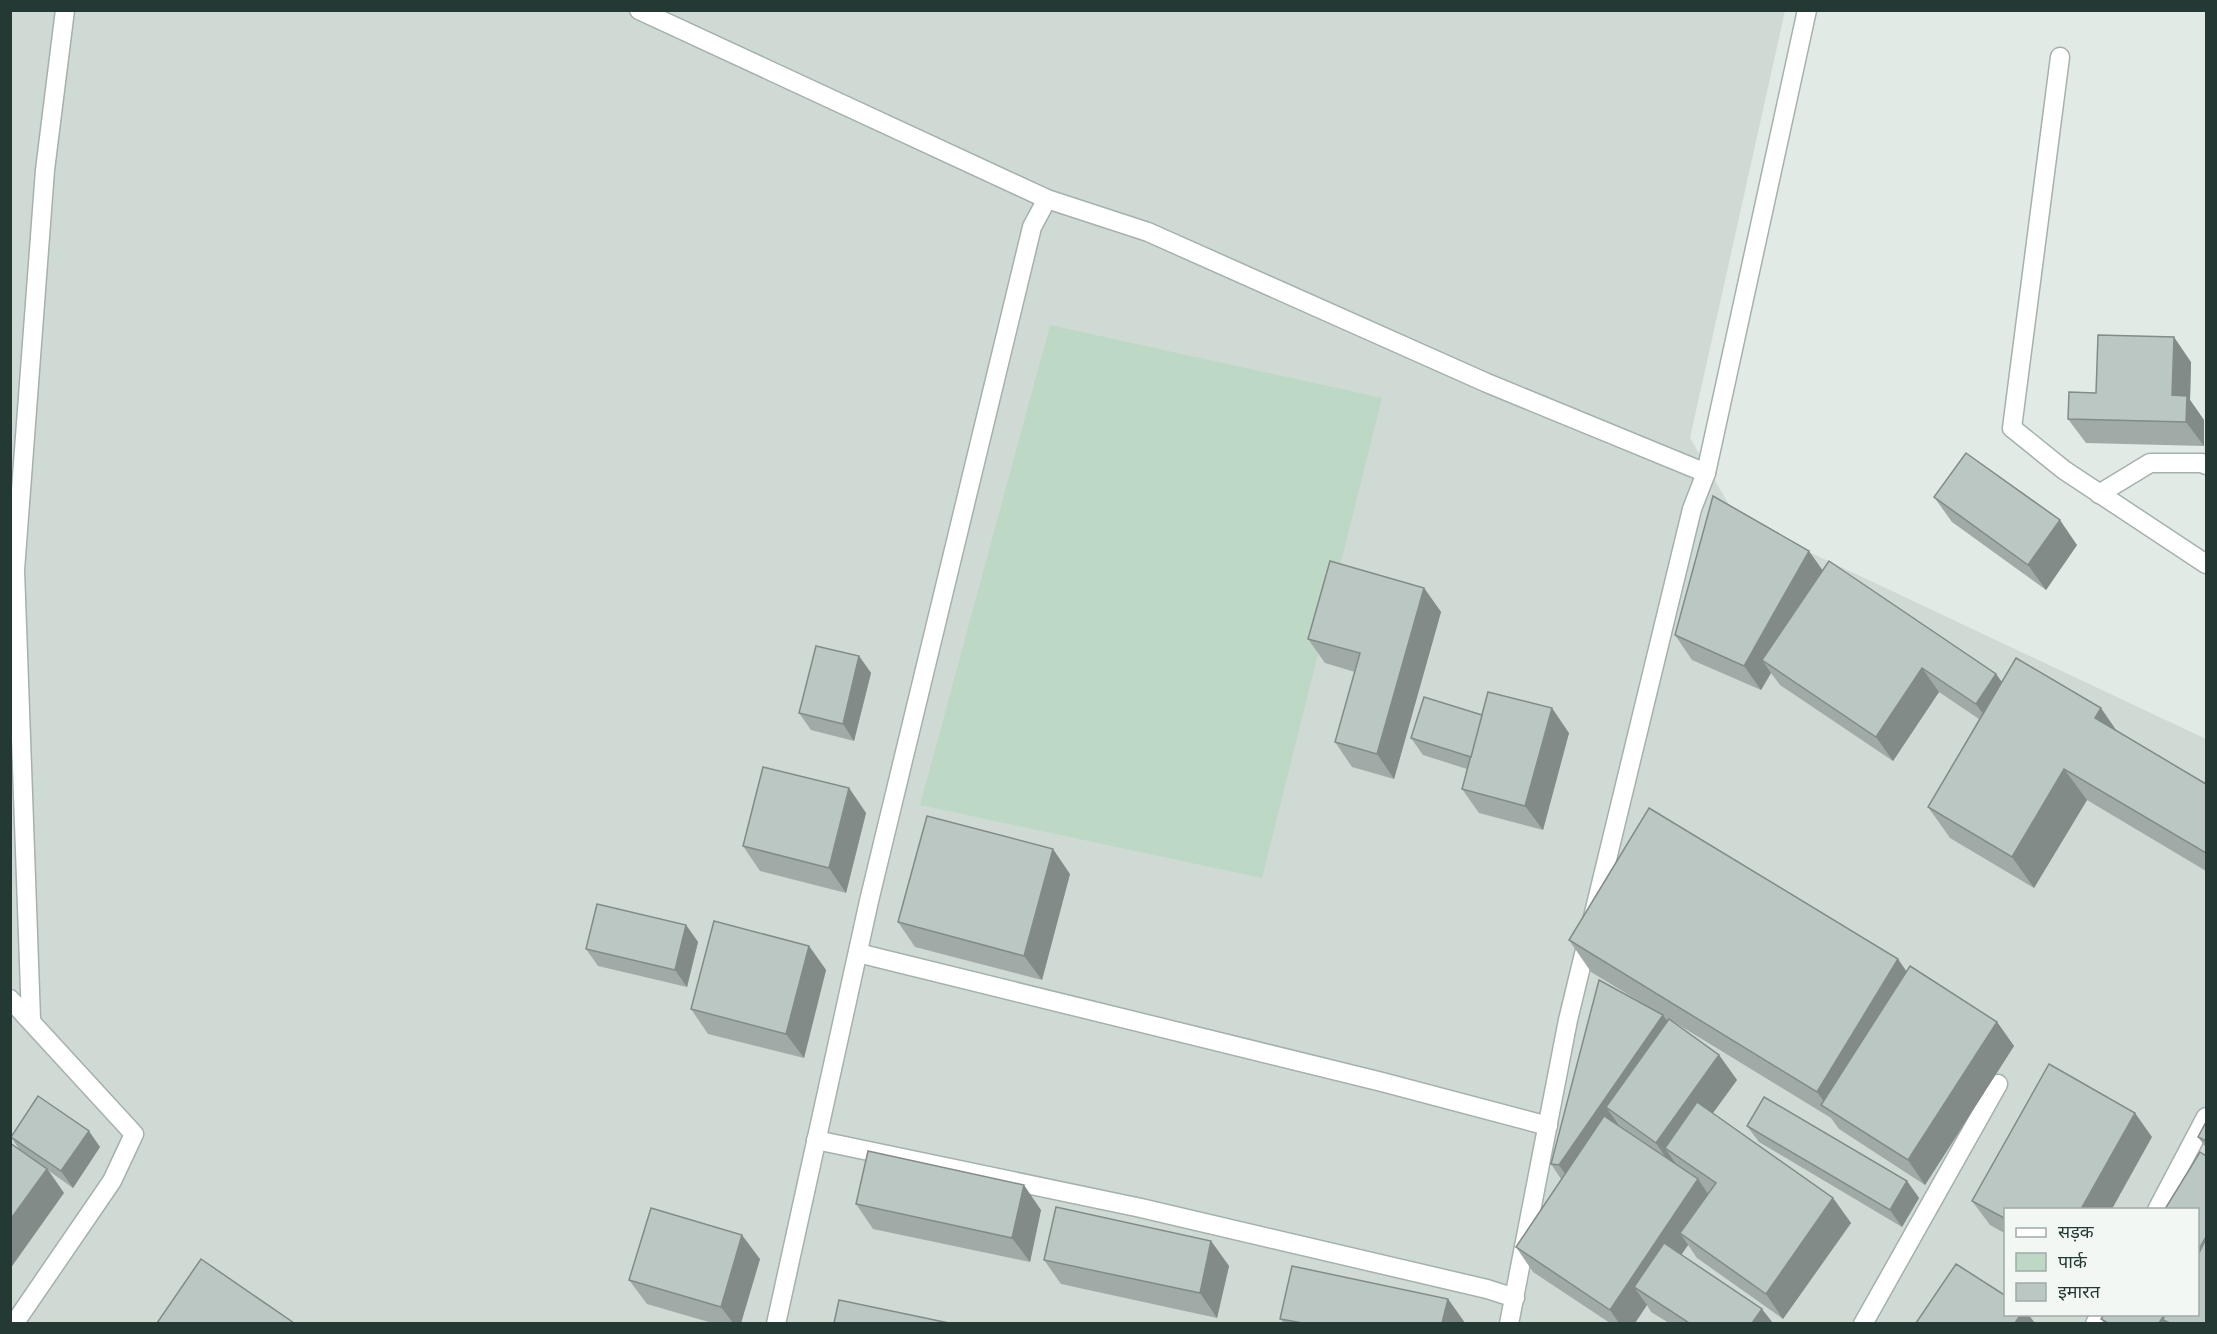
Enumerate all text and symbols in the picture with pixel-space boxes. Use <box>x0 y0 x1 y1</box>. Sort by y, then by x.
legend <box>2004 1208 2199 1316</box>
text: सड़क <box>2058 1221 2095 1243</box>
text: पार्क <box>2058 1251 2088 1273</box>
text: इमारत <box>2058 1281 2101 1303</box>

